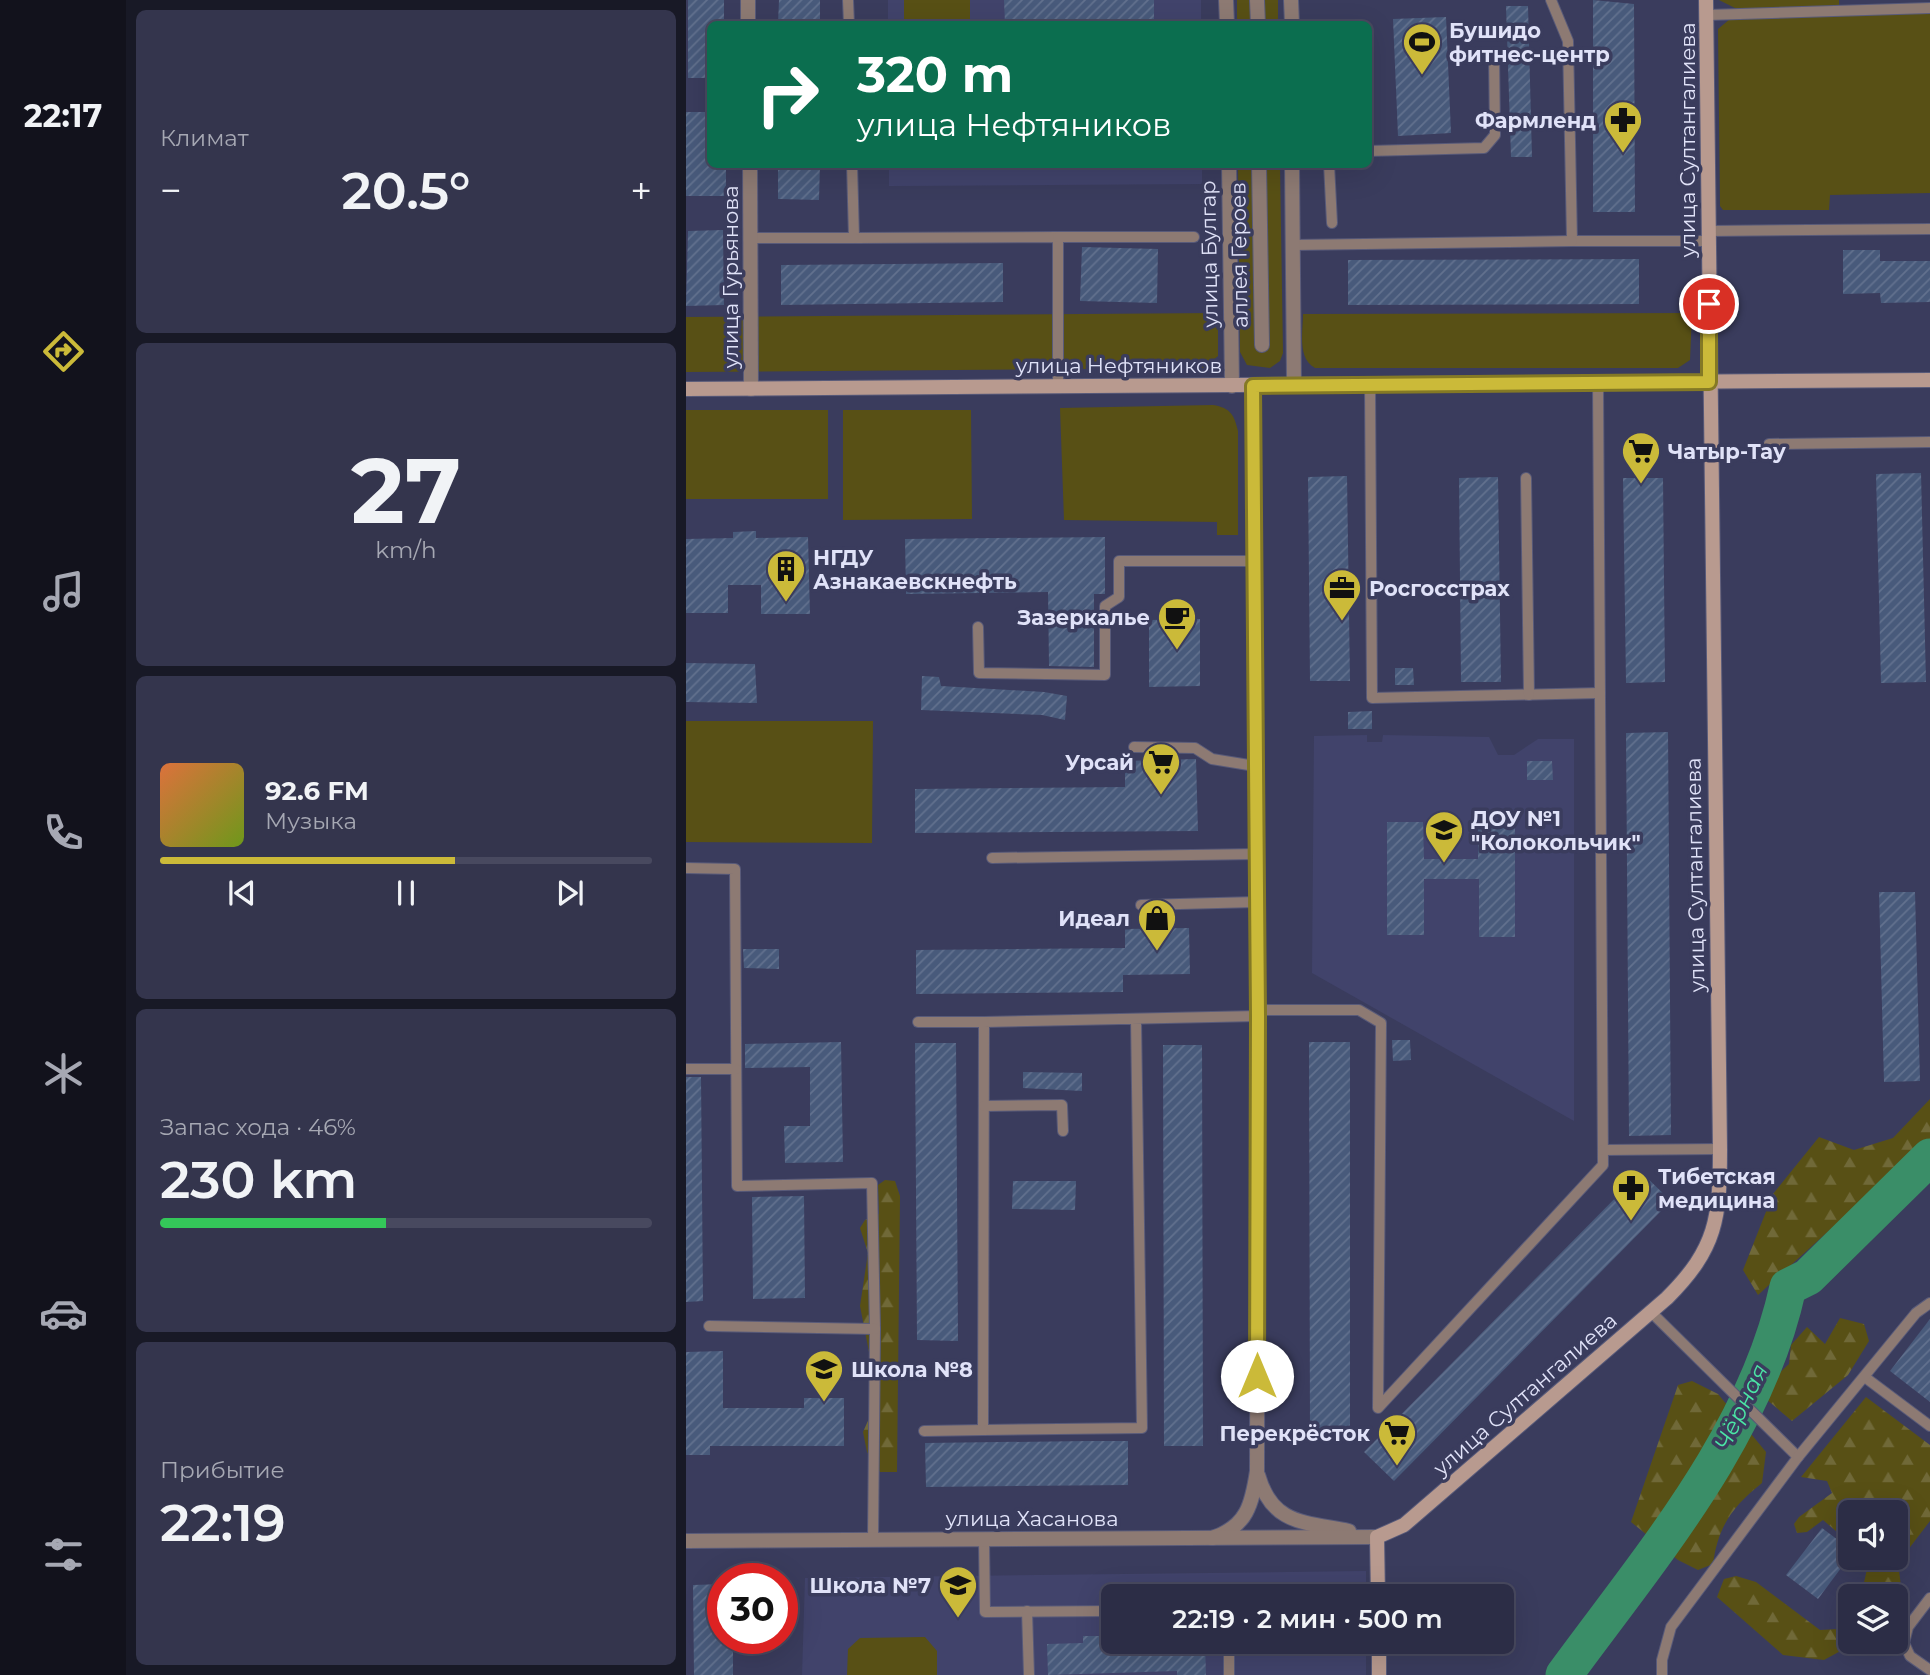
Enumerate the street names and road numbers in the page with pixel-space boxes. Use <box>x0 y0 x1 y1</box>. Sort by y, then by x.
street label: улица Султангалиева <box>1675 23 1700 258</box>
street label: улица Булгар <box>1195 180 1223 329</box>
street label: аллея Героев <box>1225 182 1253 328</box>
street label: улица Гурьянова <box>718 186 743 369</box>
street label: улица Нефтяников <box>1015 353 1222 378</box>
street label: улица Султангалиева <box>1680 757 1710 994</box>
street label: улица Султангалиева <box>1427 1308 1622 1481</box>
street label: улица Хасанова <box>944 1506 1119 1531</box>

